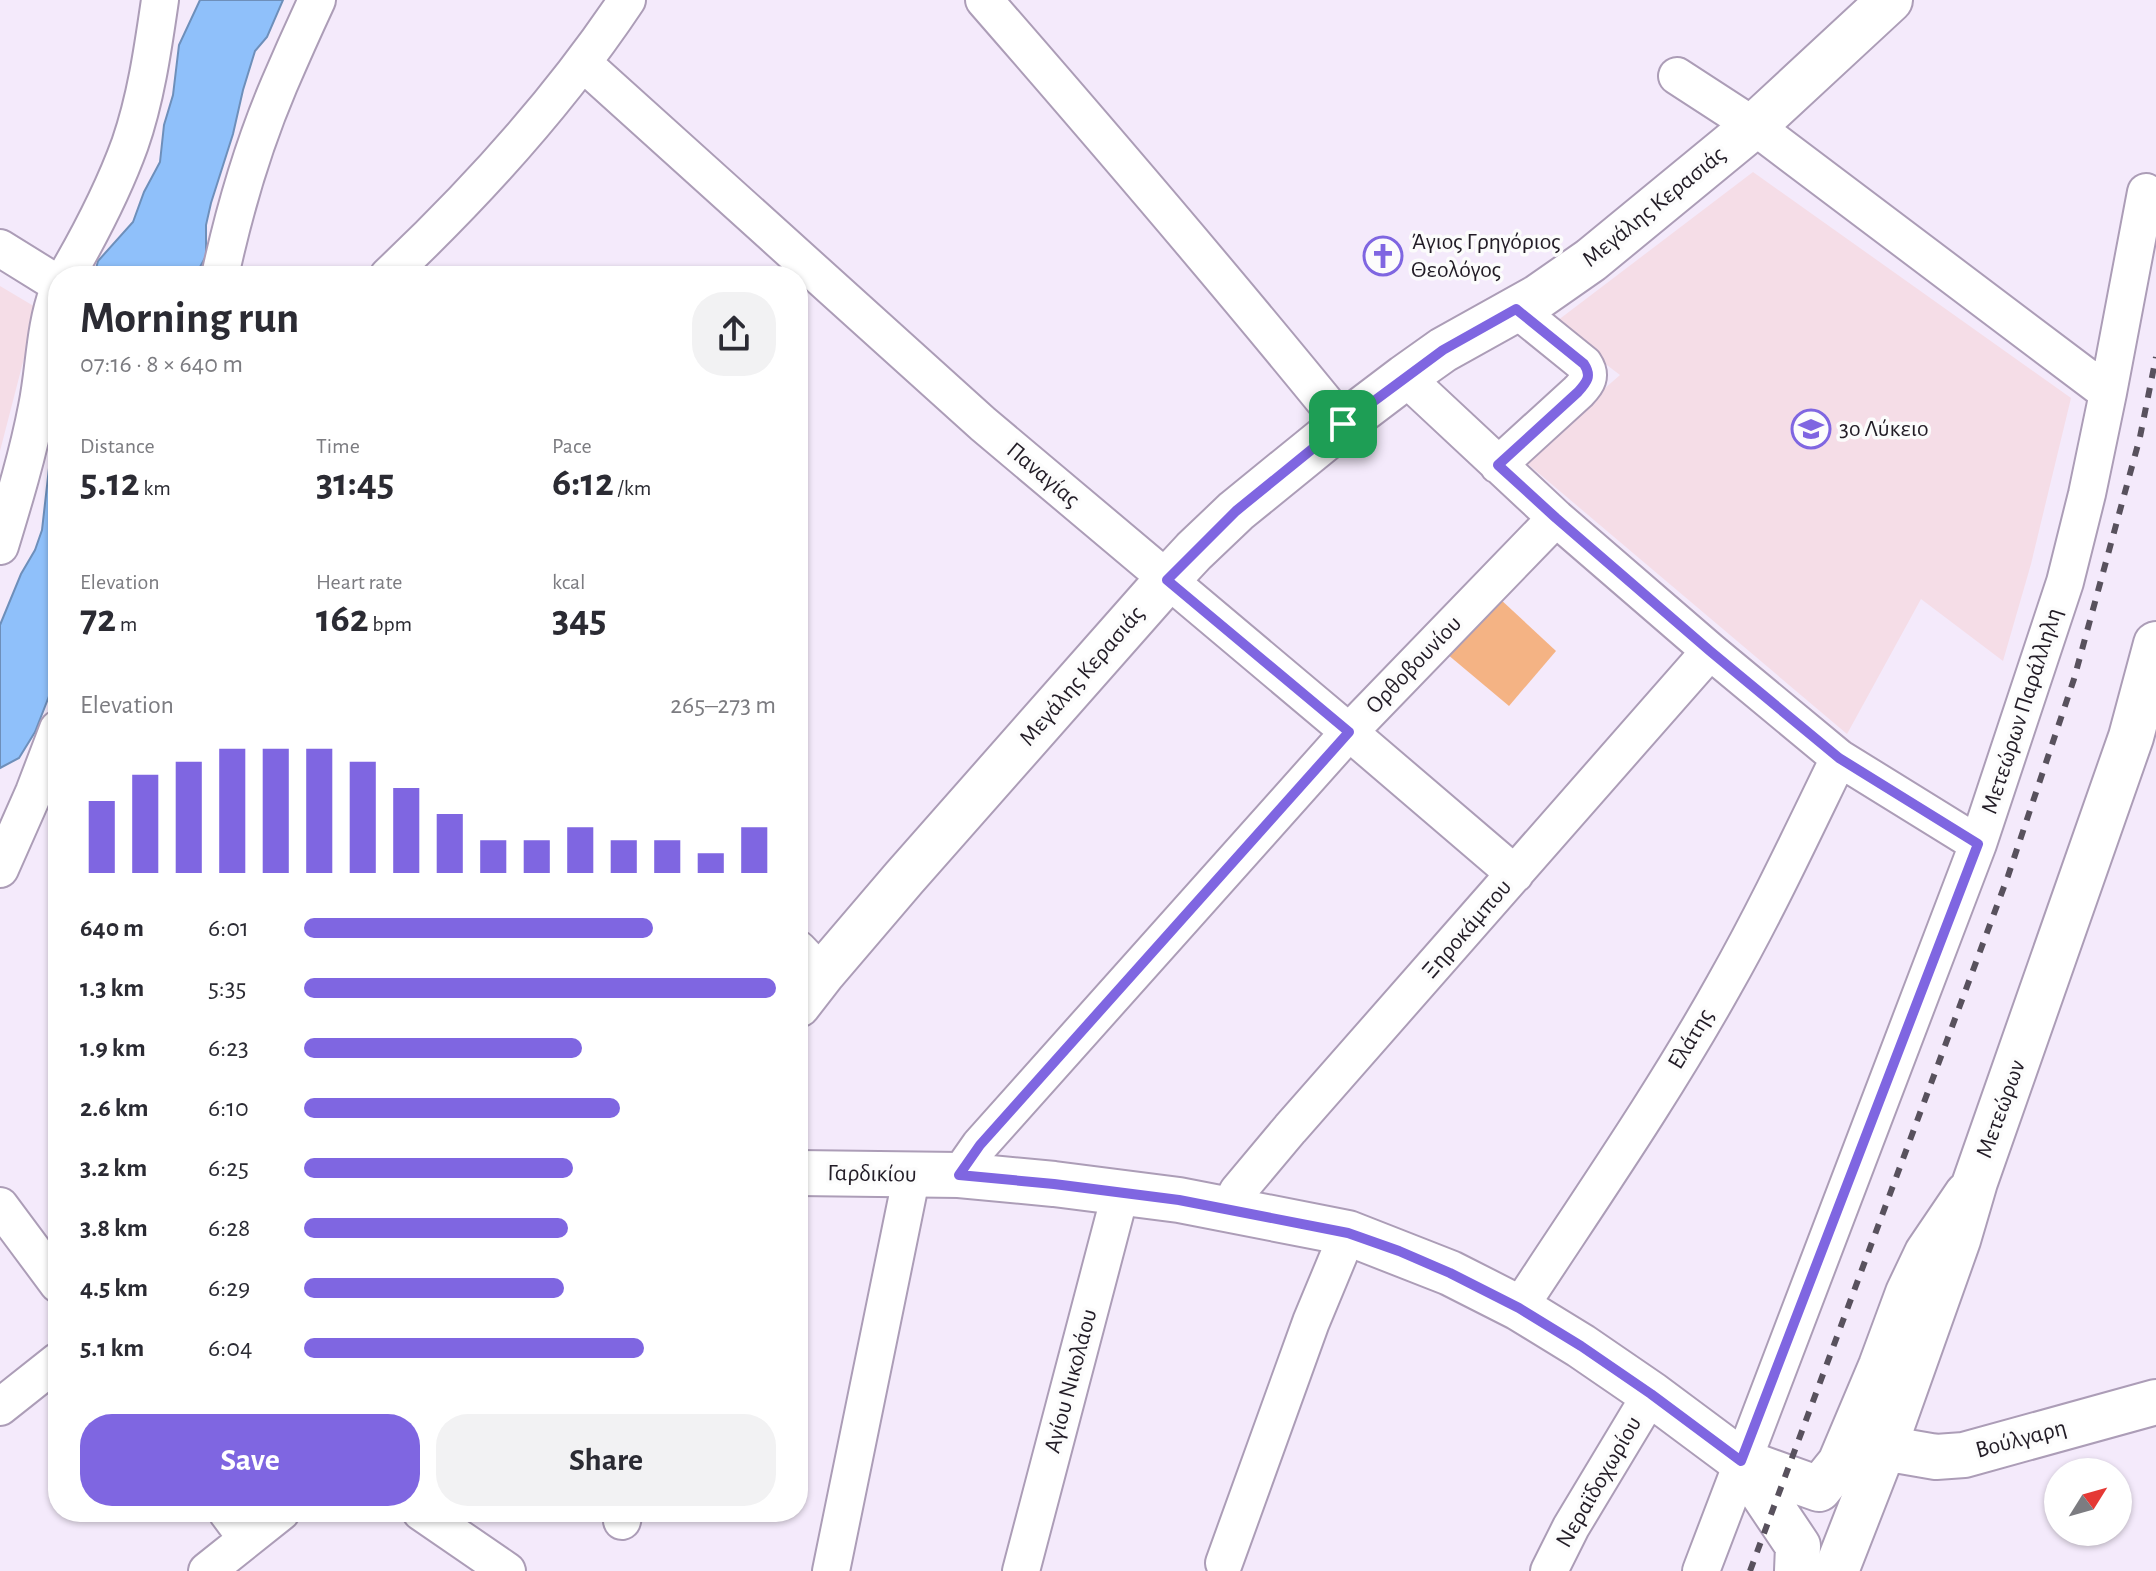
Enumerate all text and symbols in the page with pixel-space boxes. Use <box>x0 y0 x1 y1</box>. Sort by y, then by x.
street label: Μεγάλης Κερασιάς <box>1578 142 1730 272</box>
place label: Άγιος Γρηγόριος Θεολόγος <box>1411 230 1561 282</box>
church icon: Άγιος Γρηγόριος Θεολόγος <box>1362 235 1404 277</box>
button: share <box>692 292 776 376</box>
text: Morning run <box>80 297 299 341</box>
text: 07:16 · 8 × 640 m <box>80 351 243 377</box>
pin <box>1309 390 1377 458</box>
icon: arrive <box>1321 402 1365 446</box>
school or university icon: 3ο Λύκειο <box>1790 408 1832 450</box>
place label: 3ο Λύκειο <box>1839 417 1929 441</box>
text: Distance <box>80 435 155 457</box>
text: Time <box>316 435 360 457</box>
text: Pace <box>552 435 592 457</box>
street label: Παναγίας <box>1002 438 1084 512</box>
text: 5.12 <box>80 463 140 503</box>
text: 31:45 <box>316 463 394 503</box>
text: 6:12 <box>552 463 614 503</box>
text: km <box>140 477 171 499</box>
text: /km <box>614 477 651 499</box>
text: Elevation <box>80 571 160 593</box>
text: Heart rate <box>316 571 402 593</box>
text: kcal <box>552 571 586 593</box>
text: 72 <box>80 599 116 639</box>
text: 162 <box>316 599 369 639</box>
text: 345 <box>552 599 607 639</box>
street label: Μεγάλης Κερασιάς <box>1015 602 1149 750</box>
street label: Μετεώρων Παράλληλη <box>1977 605 2067 817</box>
street label: Ορθοβουνίου <box>1362 611 1466 719</box>
text: m <box>116 613 137 635</box>
text: bpm <box>369 613 412 635</box>
text: Elevation <box>80 692 174 718</box>
text: 265–273 m <box>670 692 776 718</box>
street label: Ξηροκάμπου <box>1418 875 1516 983</box>
text: 640 m <box>80 915 144 941</box>
text: 6:01 <box>208 915 249 941</box>
text: 1.3 km <box>80 975 144 1001</box>
text: 5:35 <box>208 975 246 1001</box>
street label: Ελάτης <box>1664 1005 1718 1073</box>
text: 1.9 km <box>80 1035 146 1061</box>
text: 6:23 <box>208 1035 249 1061</box>
street label: Μετεώρων <box>1972 1057 2030 1161</box>
text: 2.6 km <box>80 1095 149 1121</box>
text: 6:10 <box>208 1095 249 1121</box>
text: 3.2 km <box>80 1155 147 1181</box>
text: 6:25 <box>208 1155 249 1181</box>
street label: Γαρδικίου <box>827 1161 917 1187</box>
text: 3.8 km <box>80 1215 148 1241</box>
text: 6:28 <box>208 1215 250 1241</box>
text: 4.5 km <box>80 1275 148 1301</box>
text: 6:29 <box>208 1275 250 1301</box>
street label: Αγίου Νικολάου <box>1040 1307 1102 1455</box>
text: 5.1 km <box>80 1335 144 1361</box>
text: 6:04 <box>208 1335 252 1361</box>
street label: Νεραϊδοχωρίου <box>1552 1412 1646 1552</box>
button: Save <box>80 1414 420 1506</box>
button: Share <box>436 1414 776 1506</box>
street label: Βούλγαρη <box>1973 1415 2069 1463</box>
north arrow <box>2044 1458 2132 1546</box>
map controls <box>2044 1458 2132 1546</box>

